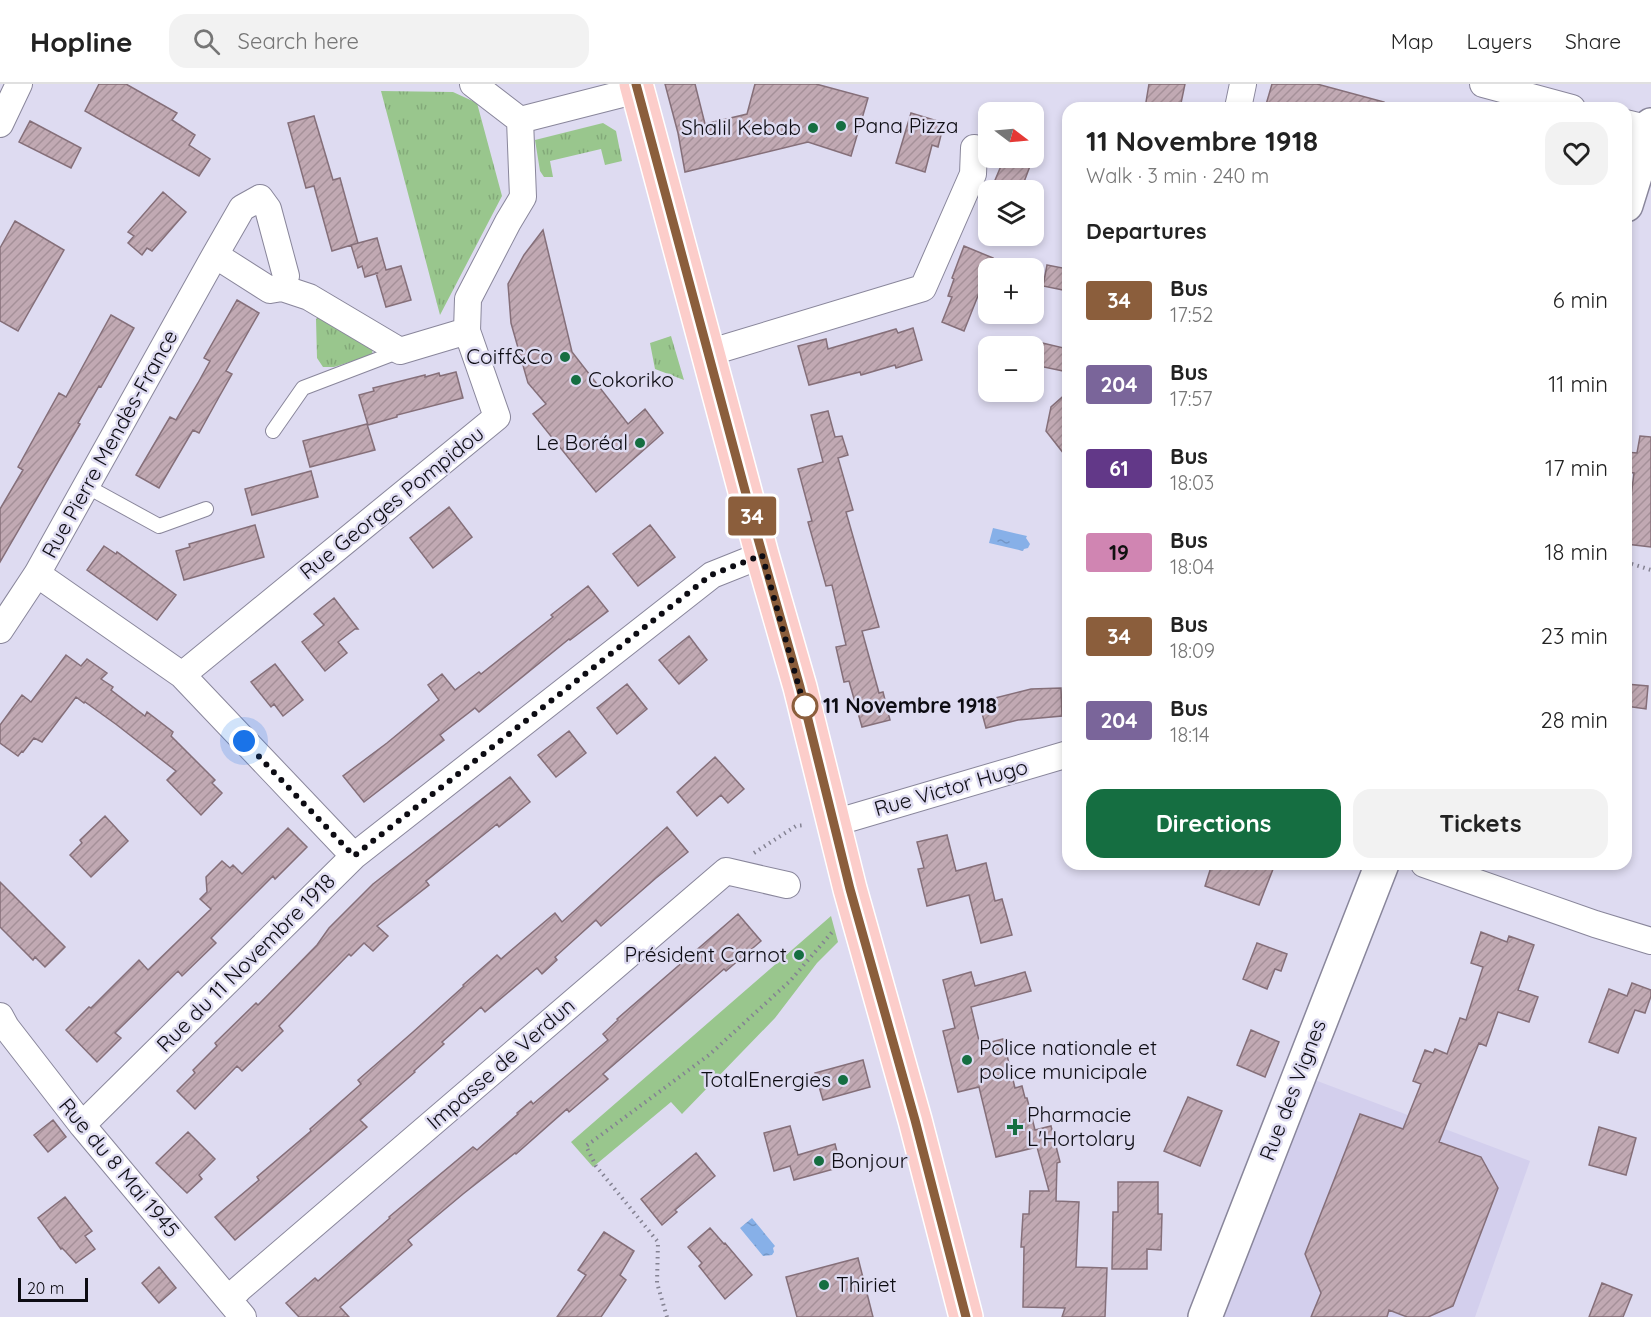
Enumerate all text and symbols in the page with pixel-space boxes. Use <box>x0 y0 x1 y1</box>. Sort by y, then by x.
search box <box>169 14 589 68</box>
text: Hopline <box>30 24 133 59</box>
icon: search <box>190 25 223 58</box>
text: Search here <box>238 27 359 55</box>
text: Map <box>1391 28 1434 54</box>
text: Layers <box>1467 28 1532 54</box>
text: Share <box>1565 28 1621 54</box>
north arrow <box>978 102 1044 168</box>
map controls <box>978 102 1044 402</box>
place label: Pana Pizza <box>853 112 959 138</box>
place label: Shalil Kebab <box>681 114 801 140</box>
marker: Pana Pizza <box>834 119 848 133</box>
marker: Shalil Kebab <box>806 121 820 135</box>
button: heart <box>1545 122 1608 185</box>
text: 11 Novembre 1918 <box>1086 123 1318 158</box>
text: Walk · 3 min · 240 m <box>1086 163 1269 188</box>
button: layers <box>978 180 1044 246</box>
text: Departures <box>1086 217 1207 245</box>
button: + <box>978 258 1044 324</box>
text: Bus <box>1170 274 1208 302</box>
text: 6 min <box>1553 286 1608 314</box>
text: 34 <box>1107 287 1131 313</box>
text: 17:52 <box>1170 302 1213 327</box>
street label: Rue Pierre Mendès-France <box>36 325 183 562</box>
button: − <box>978 336 1044 402</box>
place label: Coiff&Co <box>466 343 553 369</box>
marker: Coiff&Co <box>558 350 572 364</box>
text: Bus <box>1170 358 1208 386</box>
place label: Cokoriko <box>588 366 674 392</box>
text: 11 min <box>1548 370 1608 398</box>
text: 204 <box>1100 371 1138 397</box>
marker: Cokoriko <box>569 373 583 387</box>
text: 17:57 <box>1170 386 1213 411</box>
street label: Rue Georges Pompidou <box>294 420 489 584</box>
place label: Le Boréal <box>536 429 628 455</box>
marker: Le Boréal <box>633 436 647 450</box>
text: Bus <box>1170 442 1208 470</box>
text: 17 min <box>1545 454 1608 482</box>
text: 61 <box>1109 455 1129 481</box>
text: 18:03 <box>1170 470 1214 495</box>
line badge: 34 <box>725 496 779 536</box>
text: 34 <box>740 503 764 529</box>
text: Bus <box>1170 526 1208 554</box>
text: 18 min <box>1544 538 1608 566</box>
text: 19 <box>1109 539 1129 565</box>
text: 18:04 <box>1170 554 1214 579</box>
text: Bus <box>1170 610 1208 638</box>
text: 23 min <box>1541 622 1608 650</box>
text: 34 <box>1107 623 1131 649</box>
text: 18:09 <box>1170 638 1215 663</box>
place label: 11 Novembre 1918 <box>823 692 997 718</box>
marker: 11 Novembre 1918 <box>792 693 818 719</box>
text: Bus <box>1170 694 1208 722</box>
text: 28 min <box>1540 706 1608 734</box>
text: 204 <box>1100 707 1138 733</box>
text: 18:14 <box>1170 722 1210 747</box>
your location <box>229 726 259 756</box>
street label: Rue Victor Hugo <box>871 753 1030 821</box>
button: Directions <box>1086 789 1341 858</box>
button: Tickets <box>1353 789 1608 858</box>
street label: Rue du 11 Novembre 1918 <box>151 868 340 1057</box>
place label: Président Carnot <box>625 941 787 967</box>
marker: Président Carnot <box>792 948 806 962</box>
street label: Impasse de Verdun <box>421 992 580 1135</box>
street label: Rue des Vignes <box>1253 1015 1331 1164</box>
place label: Police nationale et police municipale <box>979 1034 1157 1084</box>
marker: Police nationale et police municipale <box>960 1053 974 1067</box>
place label: TotalEnergies <box>700 1066 831 1092</box>
marker: TotalEnergies <box>836 1073 850 1087</box>
street label: Rue du 8 Mai 1945 <box>54 1092 186 1242</box>
place label: Pharmacie L'Hortolary <box>1027 1101 1135 1151</box>
marker: Pharmacie L'Hortolary <box>1008 1120 1022 1134</box>
place label: Bonjour <box>831 1147 908 1173</box>
marker: Bonjour <box>812 1154 826 1168</box>
place label: Thiriet <box>836 1271 897 1297</box>
scale bar <box>18 1275 88 1302</box>
text: 20 m <box>27 1278 64 1298</box>
marker: Thiriet <box>817 1278 831 1292</box>

